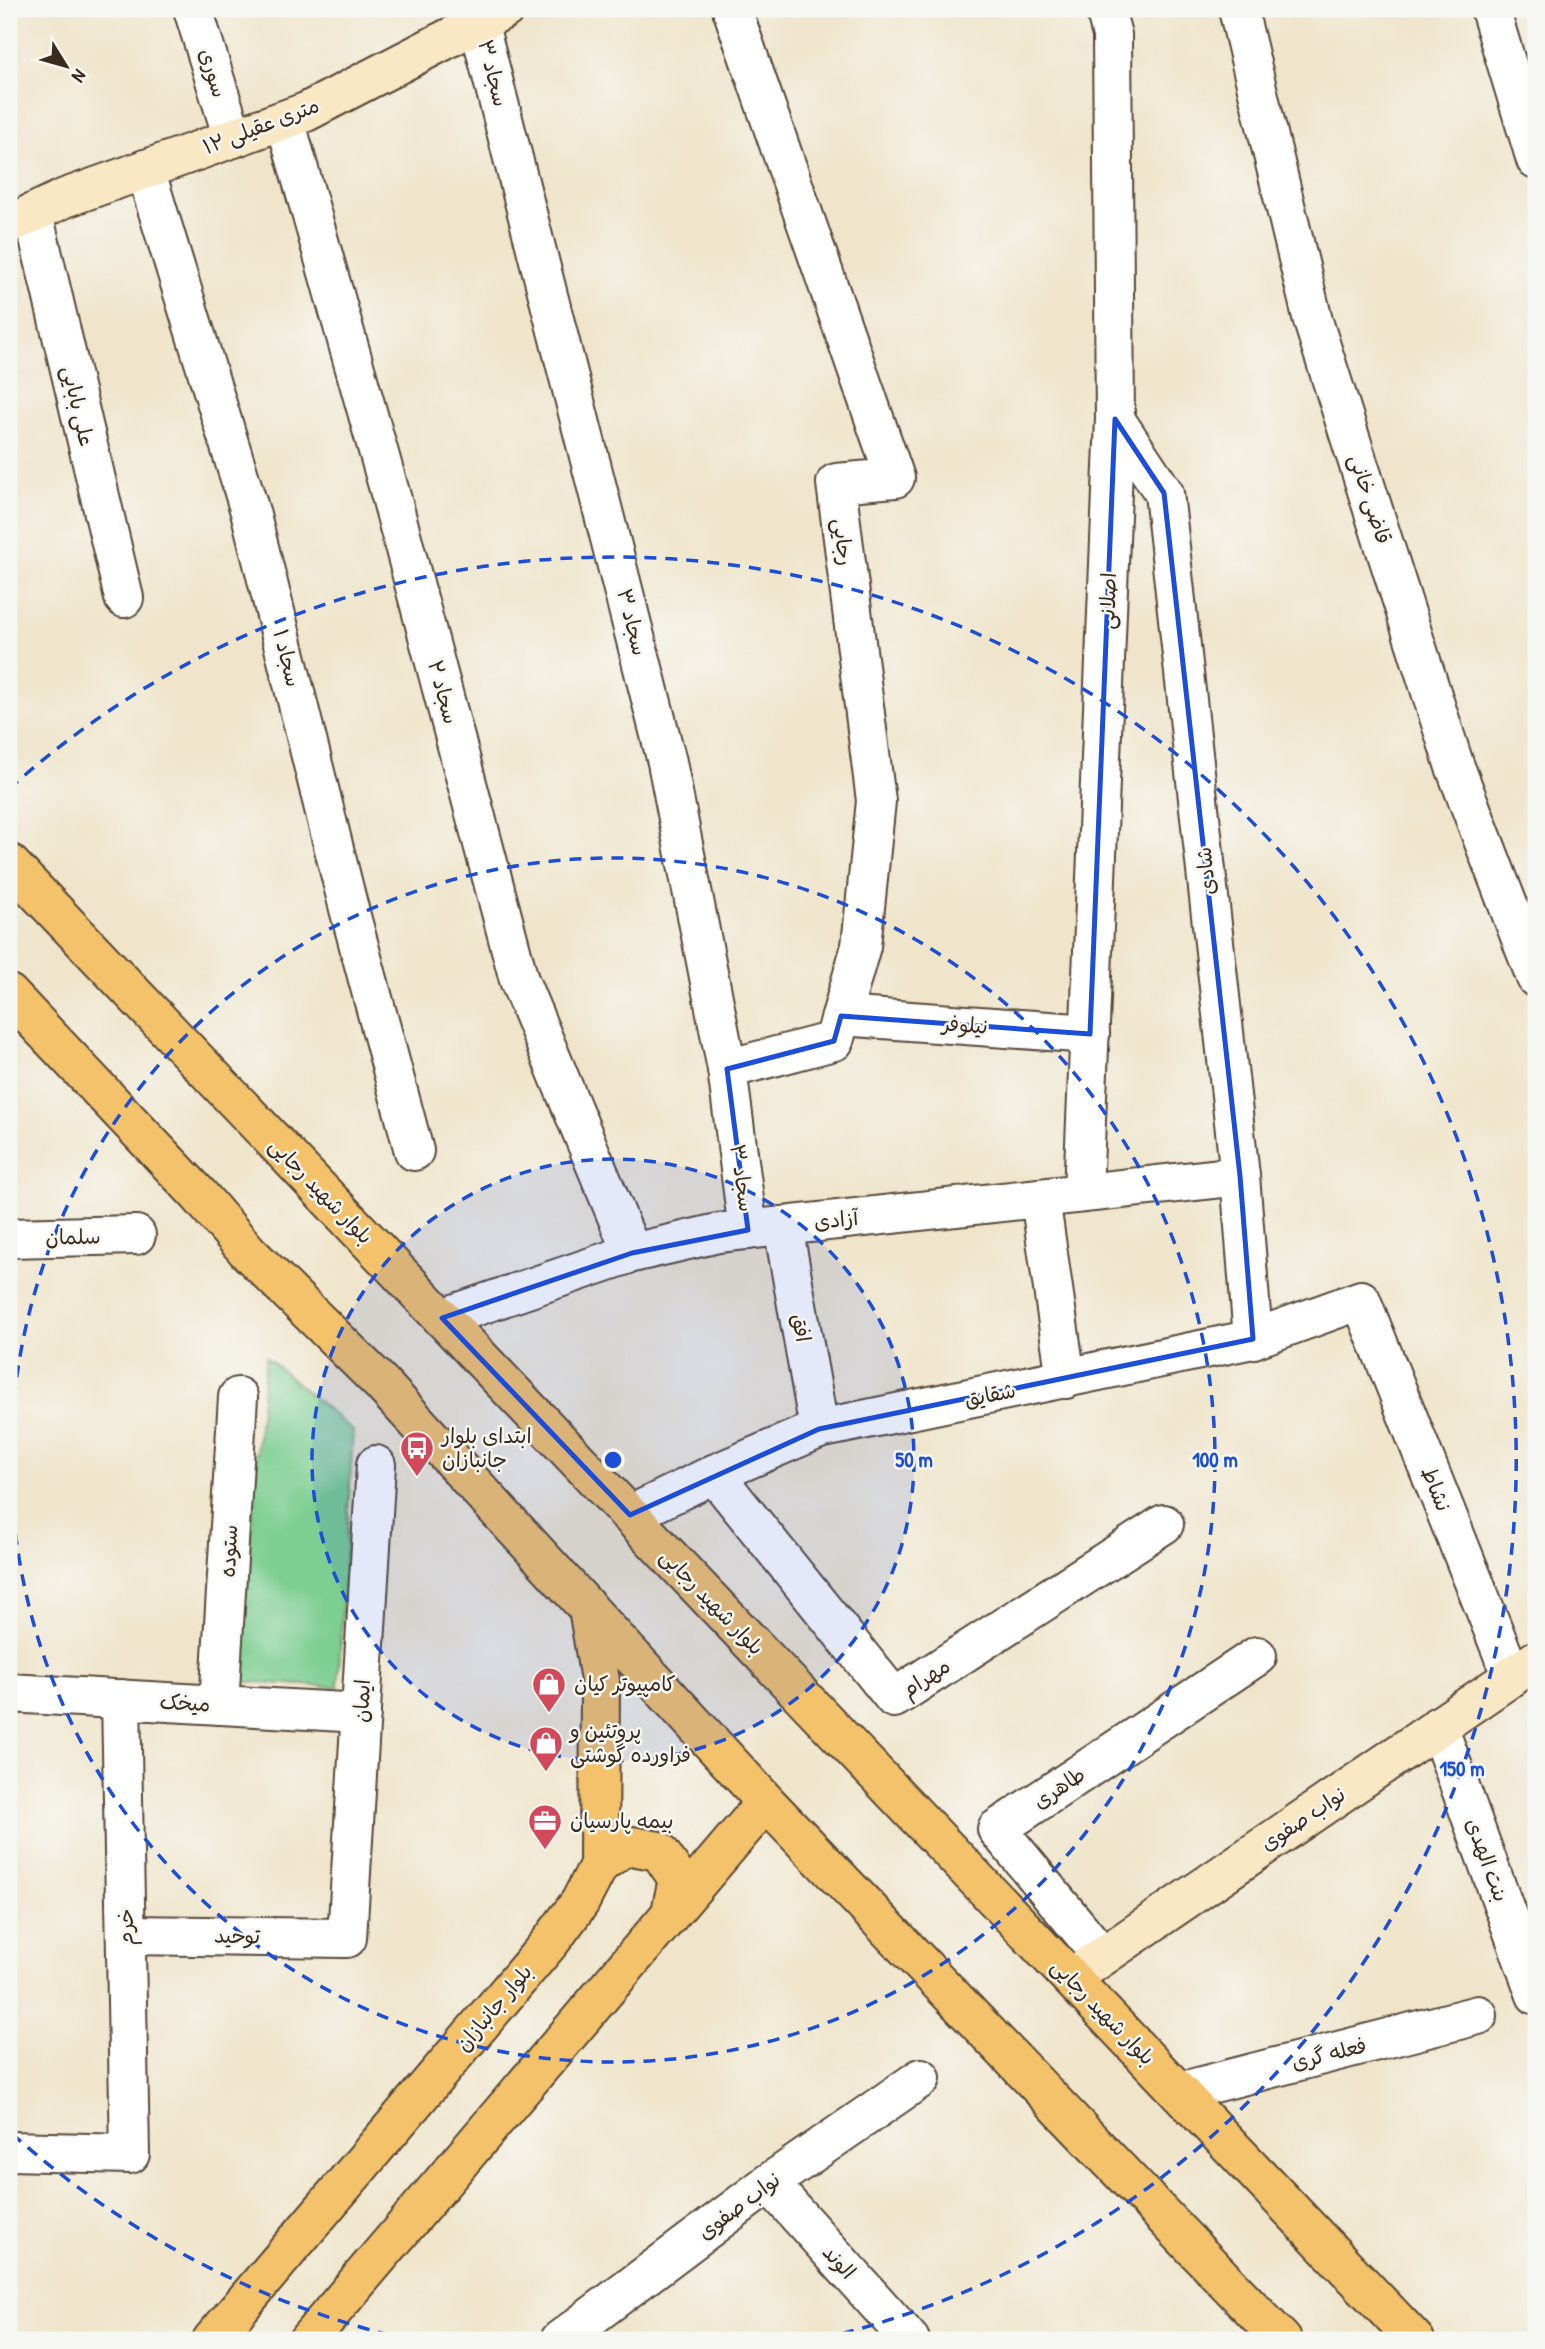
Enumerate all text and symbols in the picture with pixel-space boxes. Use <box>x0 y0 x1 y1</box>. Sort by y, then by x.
north arrow <box>32 32 102 102</box>
street label: سجاد ۳ <box>471 36 516 109</box>
street label: سوری <box>192 45 235 101</box>
text: N <box>66 64 93 88</box>
street label: ۱۲ متری عقیلی <box>198 90 323 161</box>
street label: علی بابایی <box>55 363 102 449</box>
street label: قاضی خانی <box>1342 450 1399 547</box>
street label: رجایی <box>826 517 861 567</box>
street label: اصلانی <box>1092 572 1123 630</box>
street label: سجاد ۳ <box>610 585 655 658</box>
street label: سجاد ۱ <box>266 626 309 690</box>
street label: سجاد ۲ <box>421 657 466 727</box>
street label: شادی <box>1189 846 1222 896</box>
street label: نیلوفر <box>939 1008 989 1041</box>
street label: بلوار شهید رجایی <box>263 1131 380 1250</box>
street label: سجاد ۳ <box>723 1142 762 1214</box>
street label: آزادی <box>812 1203 860 1236</box>
street label: سلمان <box>45 1222 101 1251</box>
street label: افق <box>785 1311 818 1344</box>
street label: شقایق <box>962 1375 1018 1414</box>
place label: ابتدای بلوار جانبازان <box>440 1421 532 1474</box>
bus stop icon: ابتدای بلوار جانبازان <box>398 1429 436 1478</box>
text: 50 m <box>895 1445 933 1474</box>
text: 100 m <box>1192 1445 1238 1474</box>
centre of rings <box>601 1448 625 1472</box>
street label: نشاط <box>1414 1462 1458 1515</box>
street label: ستوده <box>213 1524 244 1578</box>
street label: بلوار شهید رجایی <box>654 1542 771 1661</box>
street label: مهرام <box>896 1651 957 1706</box>
shop icon: کامپیوتر کیان <box>530 1665 568 1714</box>
place label: کامپیوتر کیان <box>574 1669 676 1698</box>
street label: ایمان <box>346 1678 377 1723</box>
street label: میخک <box>159 1687 211 1718</box>
place label: پروتئین و فراورده گوشتی <box>568 1716 691 1769</box>
shop icon: پروتئین و فراورده گوشتی <box>527 1724 565 1773</box>
text: 150 m <box>1439 1754 1485 1783</box>
street label: طاهری <box>1027 1760 1091 1816</box>
street label: نواب صفوی <box>1255 1780 1351 1858</box>
office icon: بیمه پارسیان <box>526 1802 564 1851</box>
place label: بیمه پارسیان <box>570 1806 674 1835</box>
street label: بنت الهدی <box>1459 1814 1516 1906</box>
street label: خرم <box>111 1908 142 1946</box>
street label: توحید <box>214 1921 261 1950</box>
street label: بلوار شهید رجایی <box>1045 1952 1162 2071</box>
street label: بلوار جانبازان <box>449 1958 539 2057</box>
street label: فعله گری <box>1288 2030 1369 2077</box>
street label: نواب صفوی <box>691 2165 786 2246</box>
street label: الوند <box>816 2238 863 2285</box>

